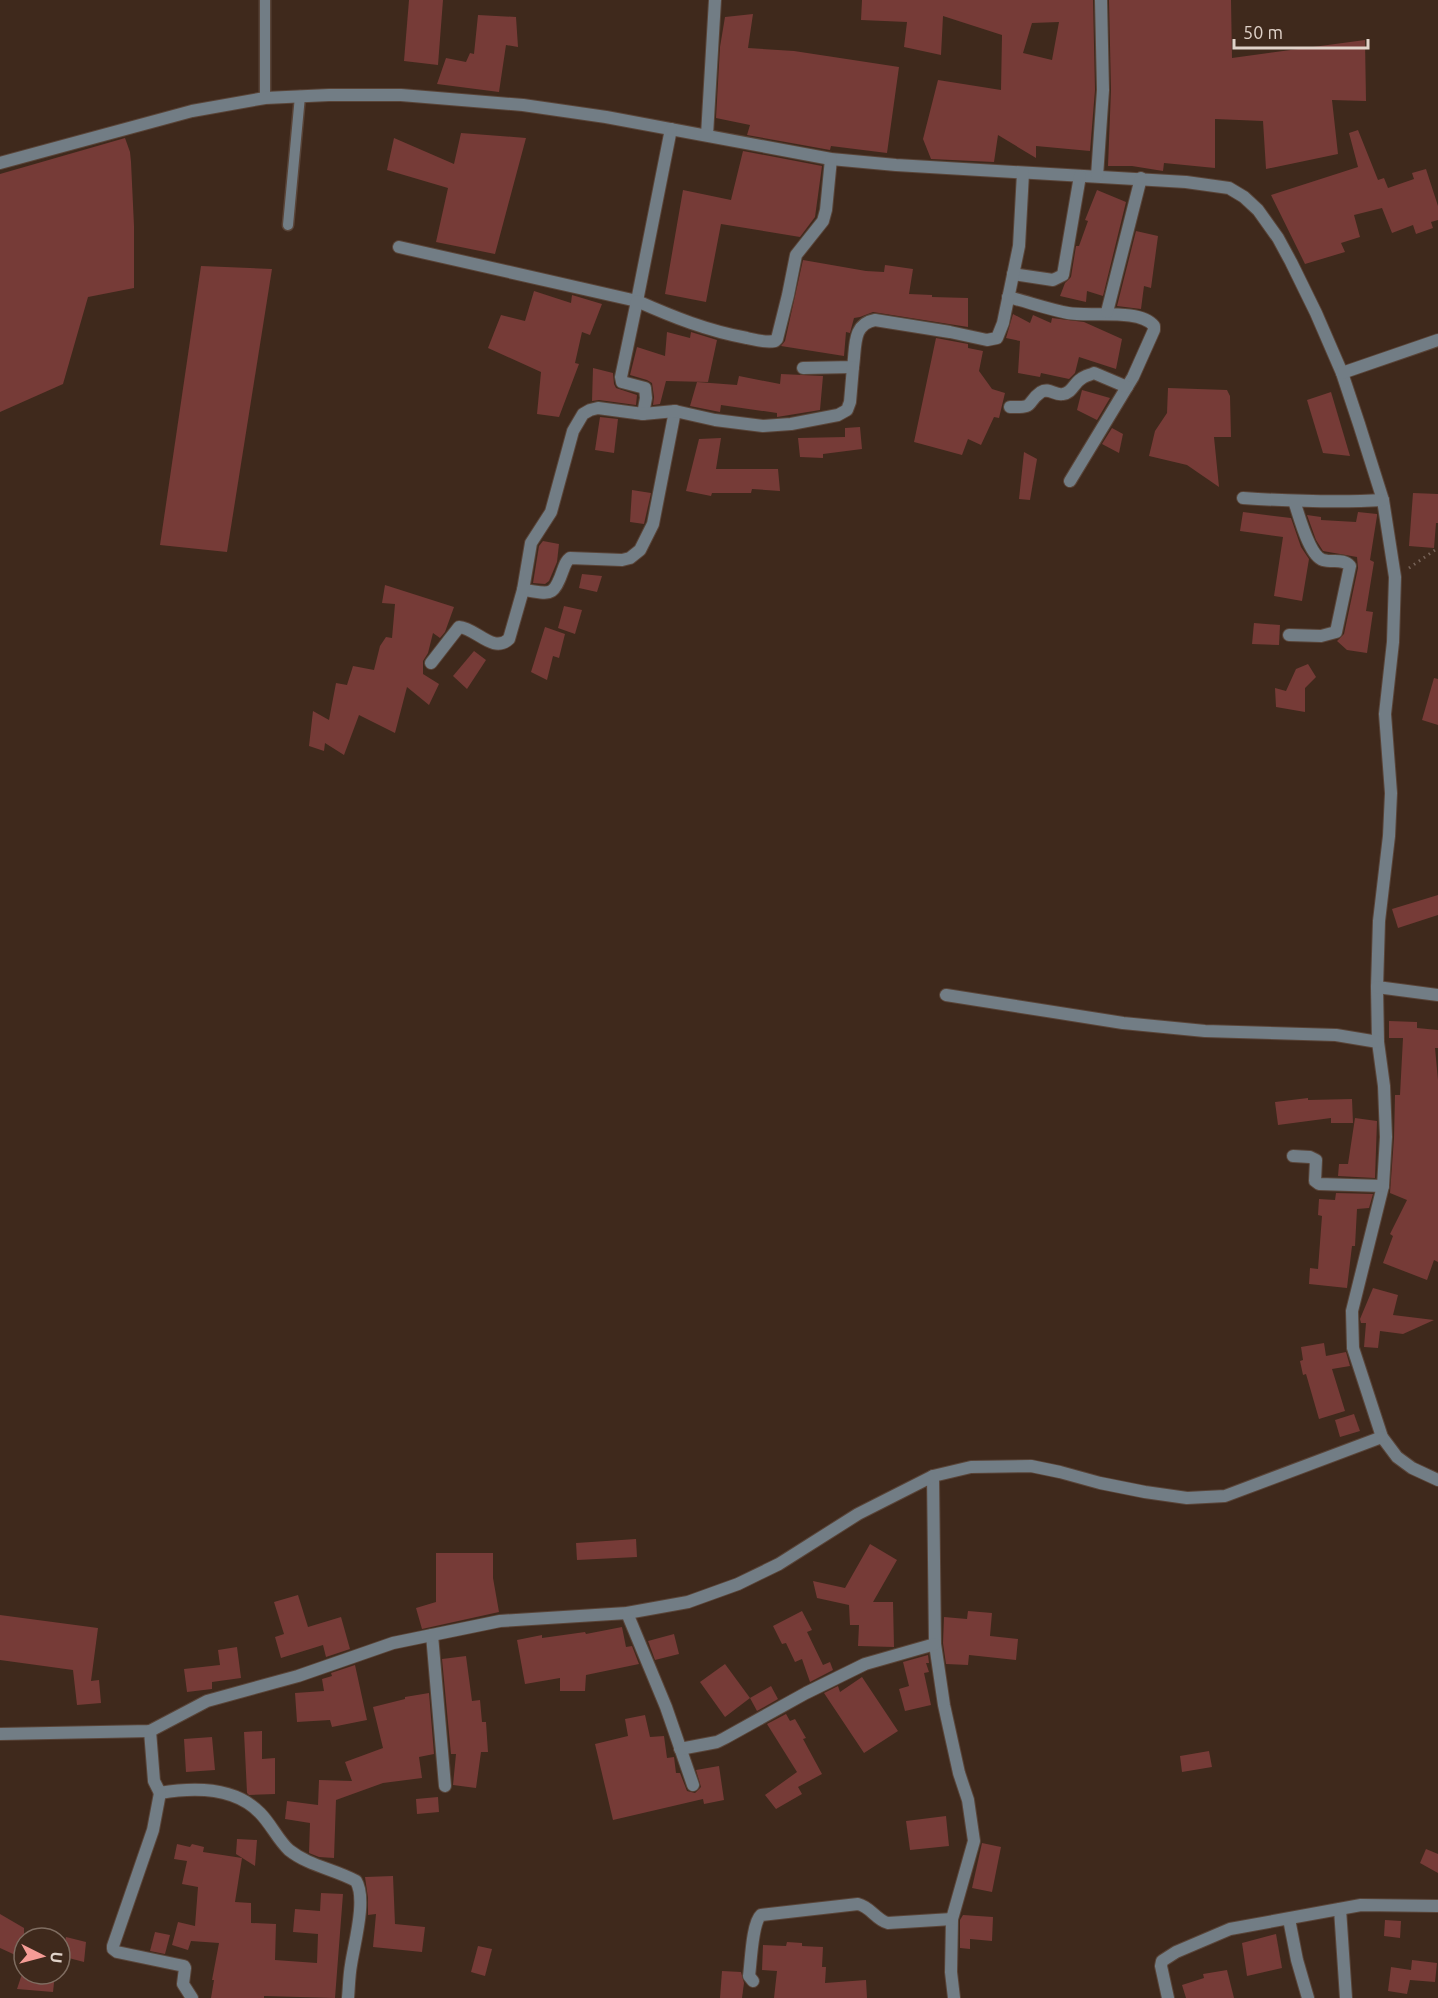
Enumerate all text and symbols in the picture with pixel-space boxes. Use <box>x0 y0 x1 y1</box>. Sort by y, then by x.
scale bar <box>1234 12 1368 50</box>
text: 50 m <box>1243 22 1283 42</box>
north arrow <box>12 1926 72 1986</box>
text: U <box>47 1951 66 1964</box>

